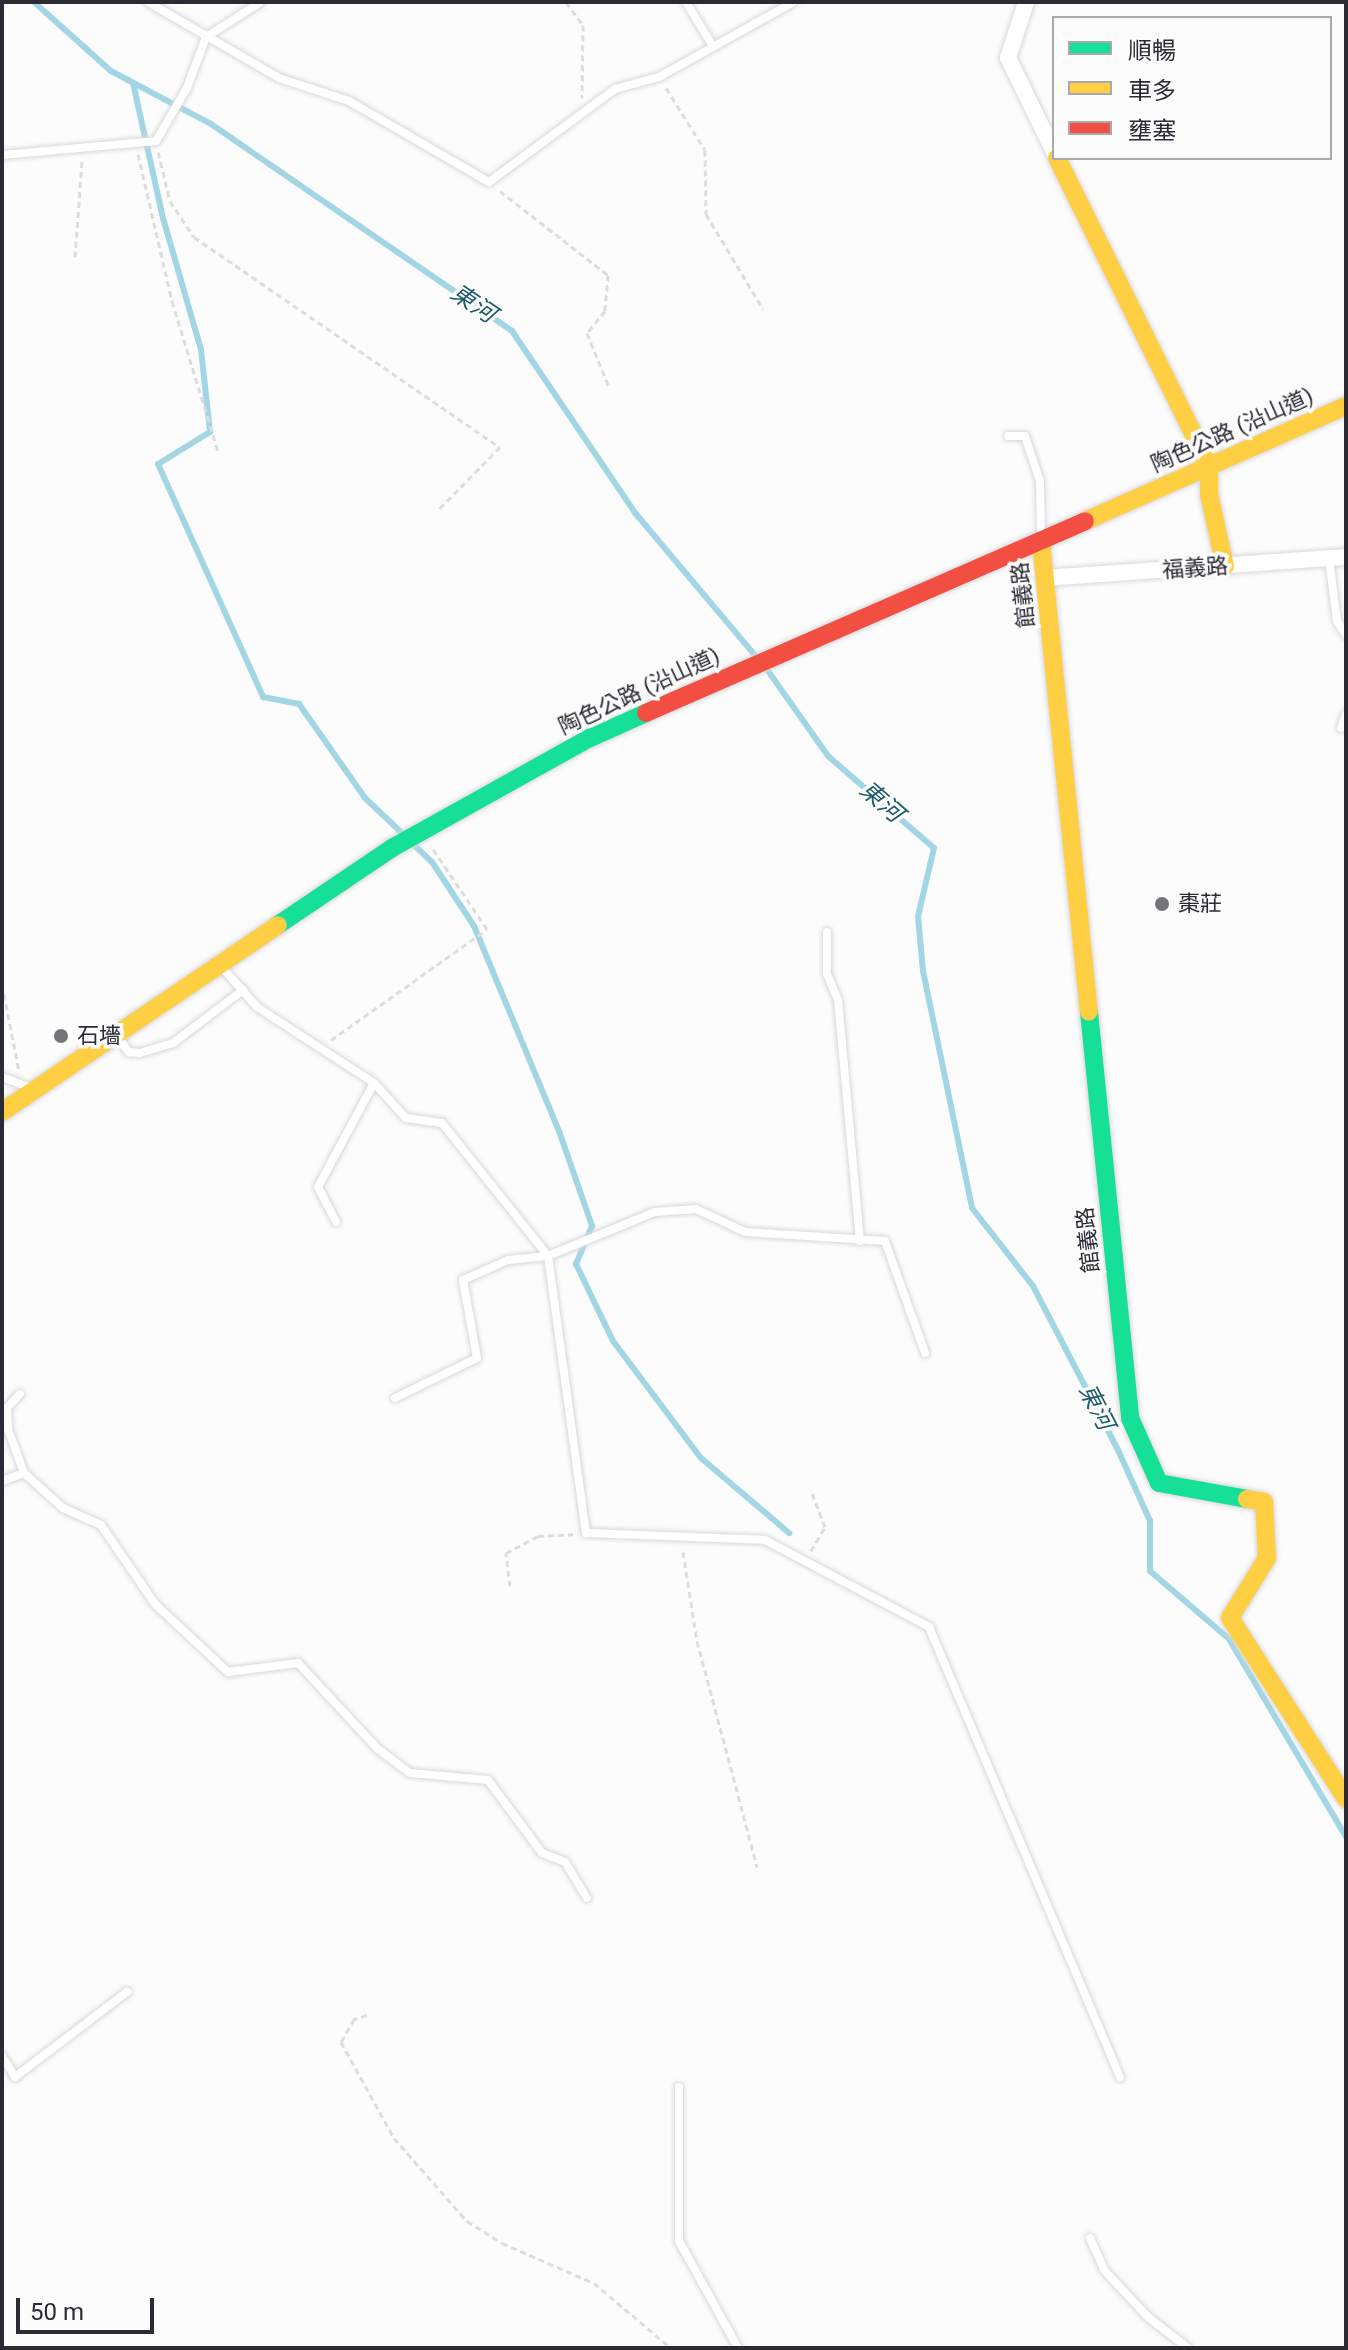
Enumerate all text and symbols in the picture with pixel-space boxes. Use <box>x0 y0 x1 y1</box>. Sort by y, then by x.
legend <box>1052 16 1332 160</box>
text: 順暢 <box>1128 37 1176 65</box>
text: 車多 <box>1128 77 1176 105</box>
text: 壅塞 <box>1128 117 1176 145</box>
water label: 東河 <box>445 279 501 329</box>
street label: 陶色公路 (沿山道) <box>1147 382 1317 478</box>
street label: 福義路 <box>1161 553 1229 583</box>
street label: 館義路 <box>1006 561 1040 629</box>
street label: 陶色公路 (沿山道) <box>554 642 724 740</box>
water label: 東河 <box>853 775 909 829</box>
place label: 棗莊 <box>1178 891 1222 917</box>
marker: 棗莊 <box>1153 895 1171 913</box>
place label: 石墻 <box>77 1023 121 1049</box>
marker: 石墻 <box>52 1027 70 1045</box>
street label: 館義路 <box>1071 1206 1105 1274</box>
water label: 東河 <box>1072 1379 1120 1435</box>
scale bar <box>20 2282 158 2332</box>
text: 50 m <box>30 2298 84 2326</box>

